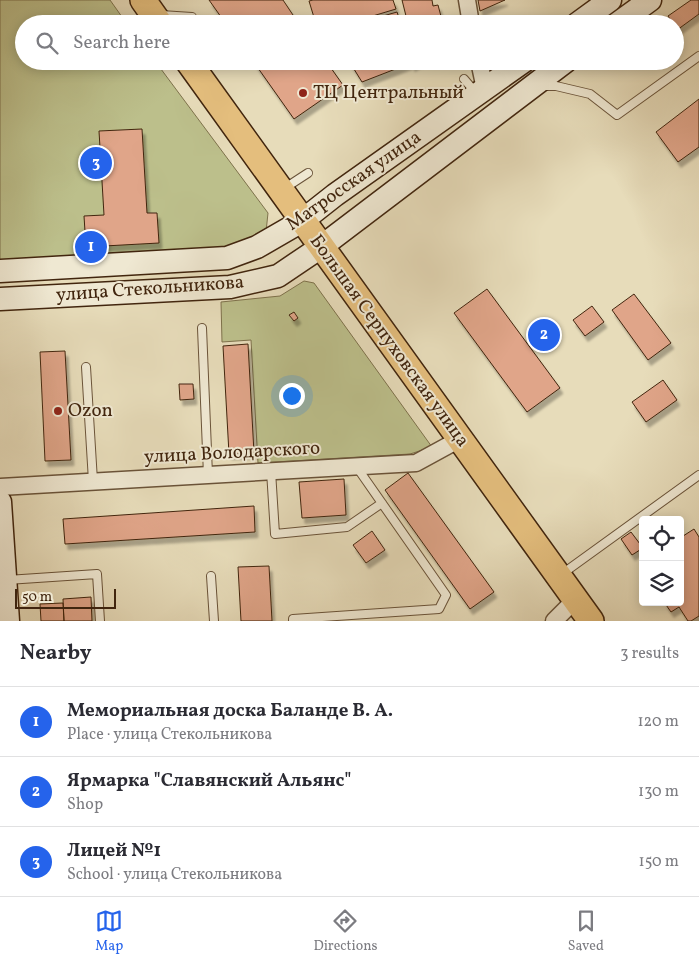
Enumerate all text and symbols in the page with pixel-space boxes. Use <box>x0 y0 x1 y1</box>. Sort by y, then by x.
search box <box>15 15 684 70</box>
icon: search <box>33 29 61 57</box>
text: Search here <box>73 30 170 56</box>
place label: ТЦ Центральный <box>313 80 464 106</box>
marker: ТЦ Центральный <box>297 87 309 99</box>
street label: Матросская улица <box>281 125 427 237</box>
pin: 3 <box>80 144 112 182</box>
pin: 1 <box>75 228 107 266</box>
street label: Большая Серпуховская улица <box>303 229 475 453</box>
street label: улица Стекольникова <box>55 269 245 309</box>
pin: 2 <box>528 316 560 354</box>
your location <box>279 383 305 409</box>
place label: Ozon <box>68 398 113 424</box>
marker: Ozon <box>52 405 64 417</box>
street label: улица Володарского <box>143 435 321 471</box>
map controls <box>639 516 684 606</box>
button: locate <box>639 516 684 561</box>
button: layers <box>639 561 684 606</box>
scale bar <box>15 586 116 609</box>
text: 50 m <box>22 588 52 607</box>
text: Nearby <box>20 639 91 668</box>
text: 3 results <box>620 643 679 665</box>
text: Мемориальная доска Баланде В. А. <box>67 698 393 724</box>
text: 1 <box>33 711 39 733</box>
text: 120 m <box>637 711 679 733</box>
text: Place · улица Стекольникова <box>67 724 272 746</box>
text: Ярмарка "Славянский Альянс" <box>67 768 351 794</box>
text: 2 <box>32 781 40 803</box>
text: 130 m <box>638 781 679 803</box>
text: Shop <box>67 794 103 816</box>
text: Лицeй №1 <box>67 838 161 864</box>
text: 3 <box>32 851 40 873</box>
text: 150 m <box>638 851 679 873</box>
text: School · улица Стекольникова <box>67 864 282 886</box>
tab: Map <box>95 907 123 956</box>
tab: Directions <box>313 907 378 956</box>
tab: Saved <box>568 907 604 956</box>

